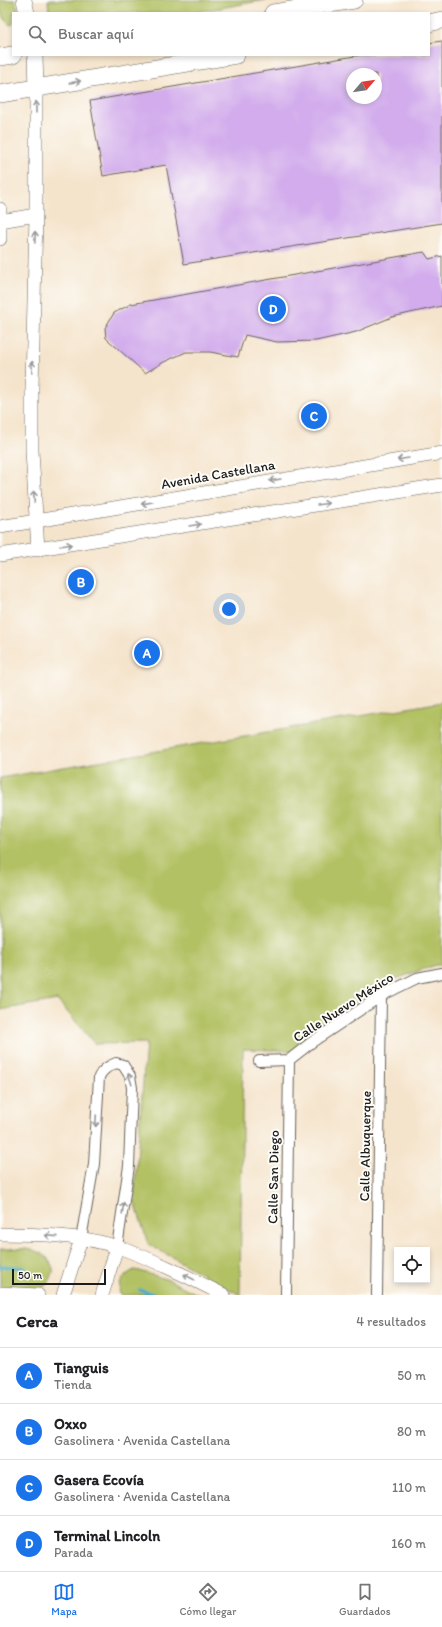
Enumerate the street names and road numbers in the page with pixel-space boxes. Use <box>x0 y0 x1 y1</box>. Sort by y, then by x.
street label: Avenida Castellana <box>160 456 277 493</box>
street label: Calle Nuevo México <box>290 969 397 1046</box>
street label: Calle Albuquerque <box>356 1090 375 1202</box>
street label: Calle San Diego <box>264 1130 283 1224</box>

